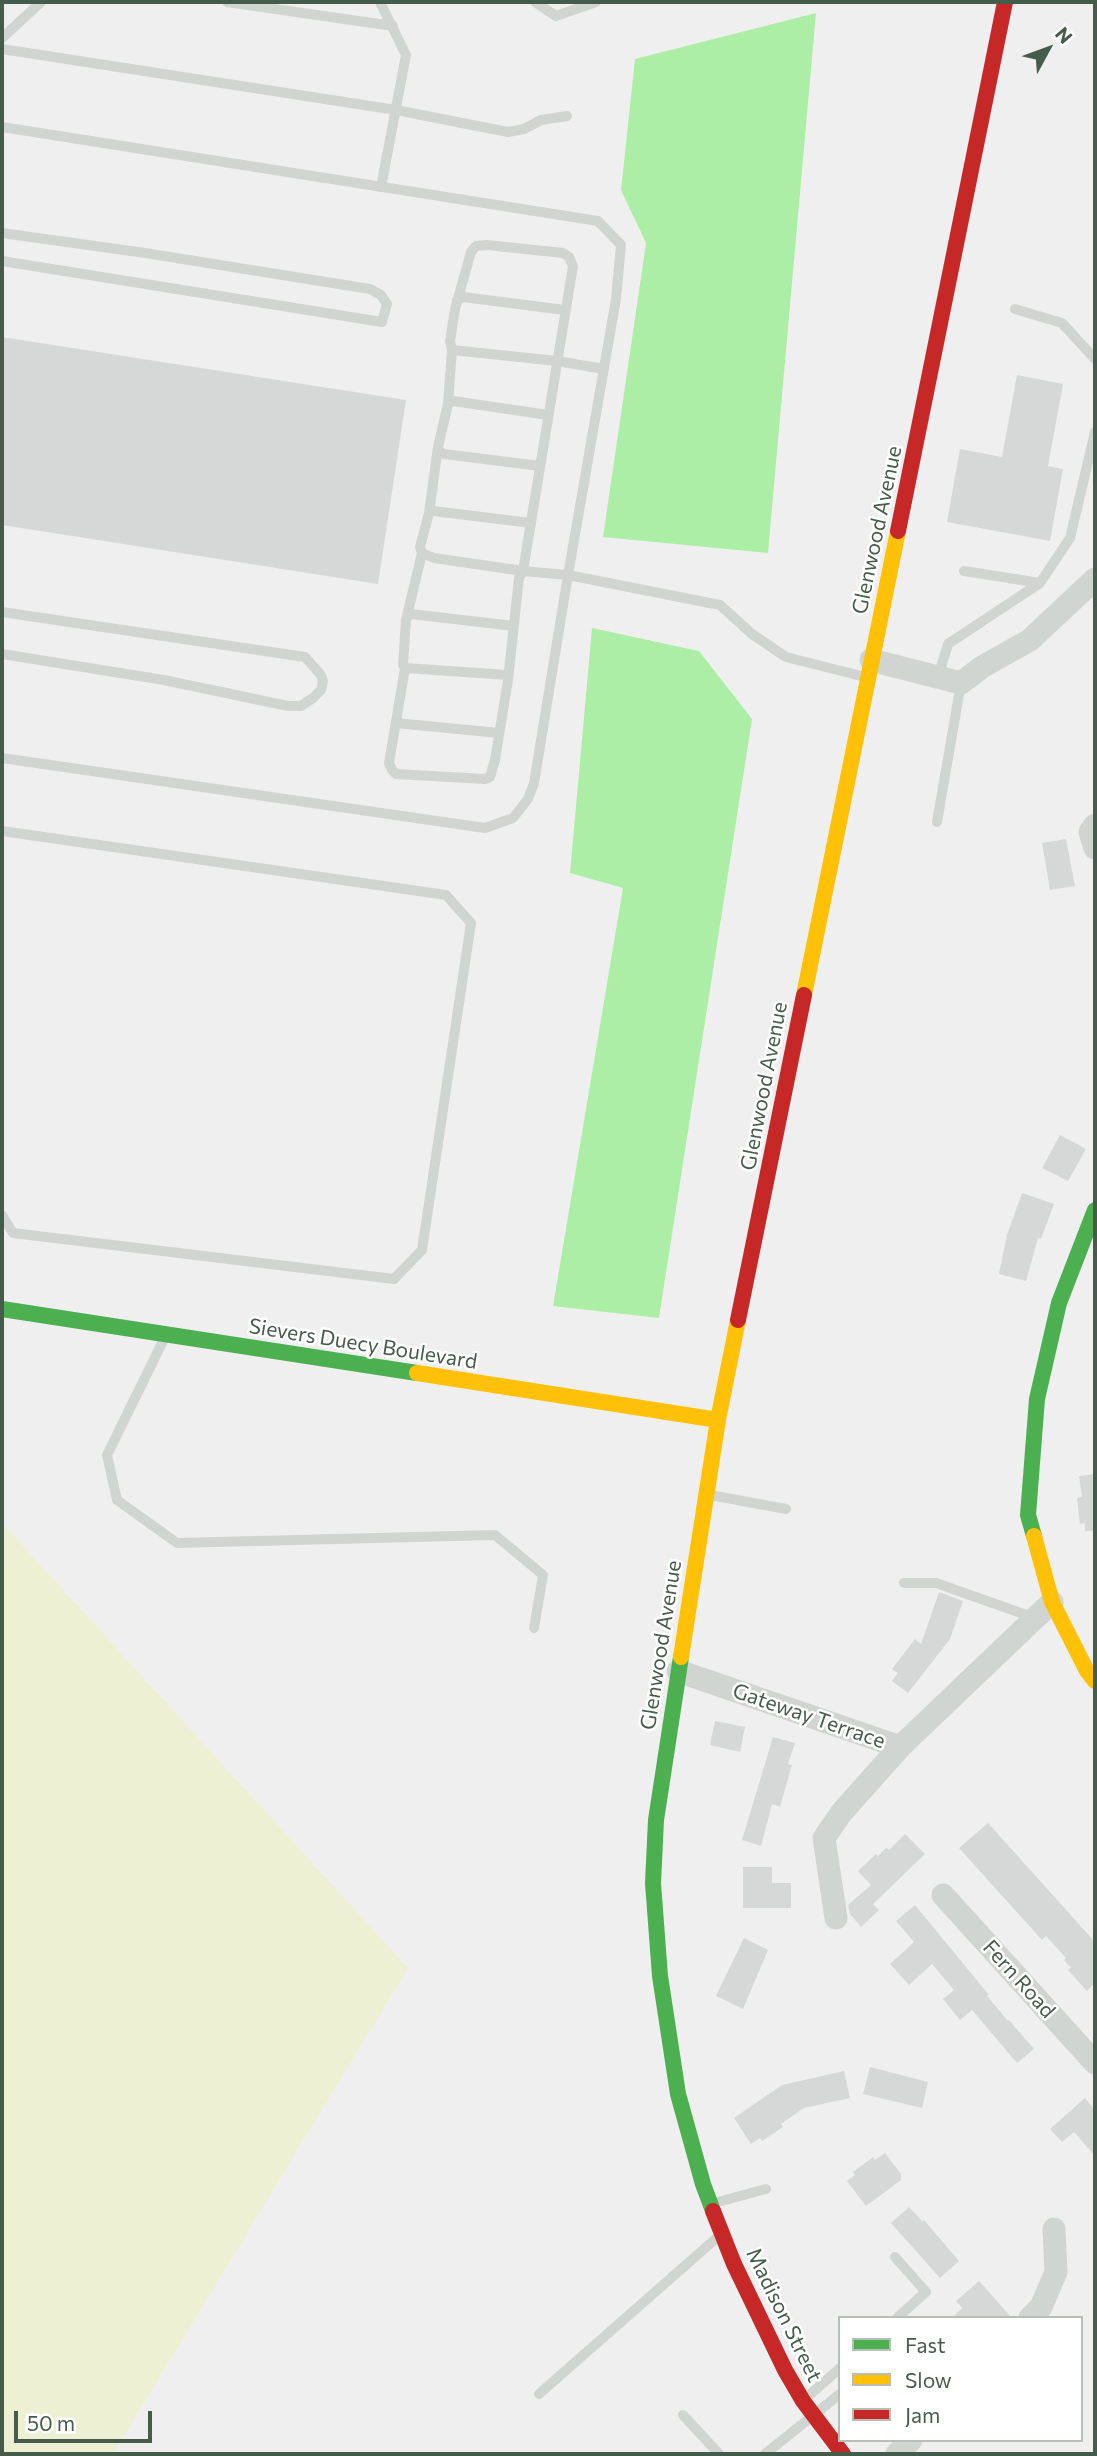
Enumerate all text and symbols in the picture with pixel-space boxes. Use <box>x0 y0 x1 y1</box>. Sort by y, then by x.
north arrow <box>1013 14 1083 84</box>
text: N <box>1051 22 1078 48</box>
street label: Glenwood Avenue <box>847 444 907 616</box>
street label: Glenwood Avenue <box>735 1000 793 1172</box>
street label: Sievers Duecy Boulevard <box>247 1314 479 1374</box>
street label: Glenwood Avenue <box>635 1558 687 1732</box>
street label: Gateway Terrace <box>729 1678 889 1754</box>
street label: Fern Road <box>977 1935 1061 2023</box>
street label: Madison Street <box>741 2244 827 2386</box>
legend <box>838 2316 1083 2442</box>
text: Fast <box>905 2332 946 2357</box>
text: Slow <box>905 2367 952 2392</box>
scale bar <box>18 2396 156 2440</box>
text: Jam <box>905 2402 940 2427</box>
text: 50 m <box>27 2410 75 2435</box>

